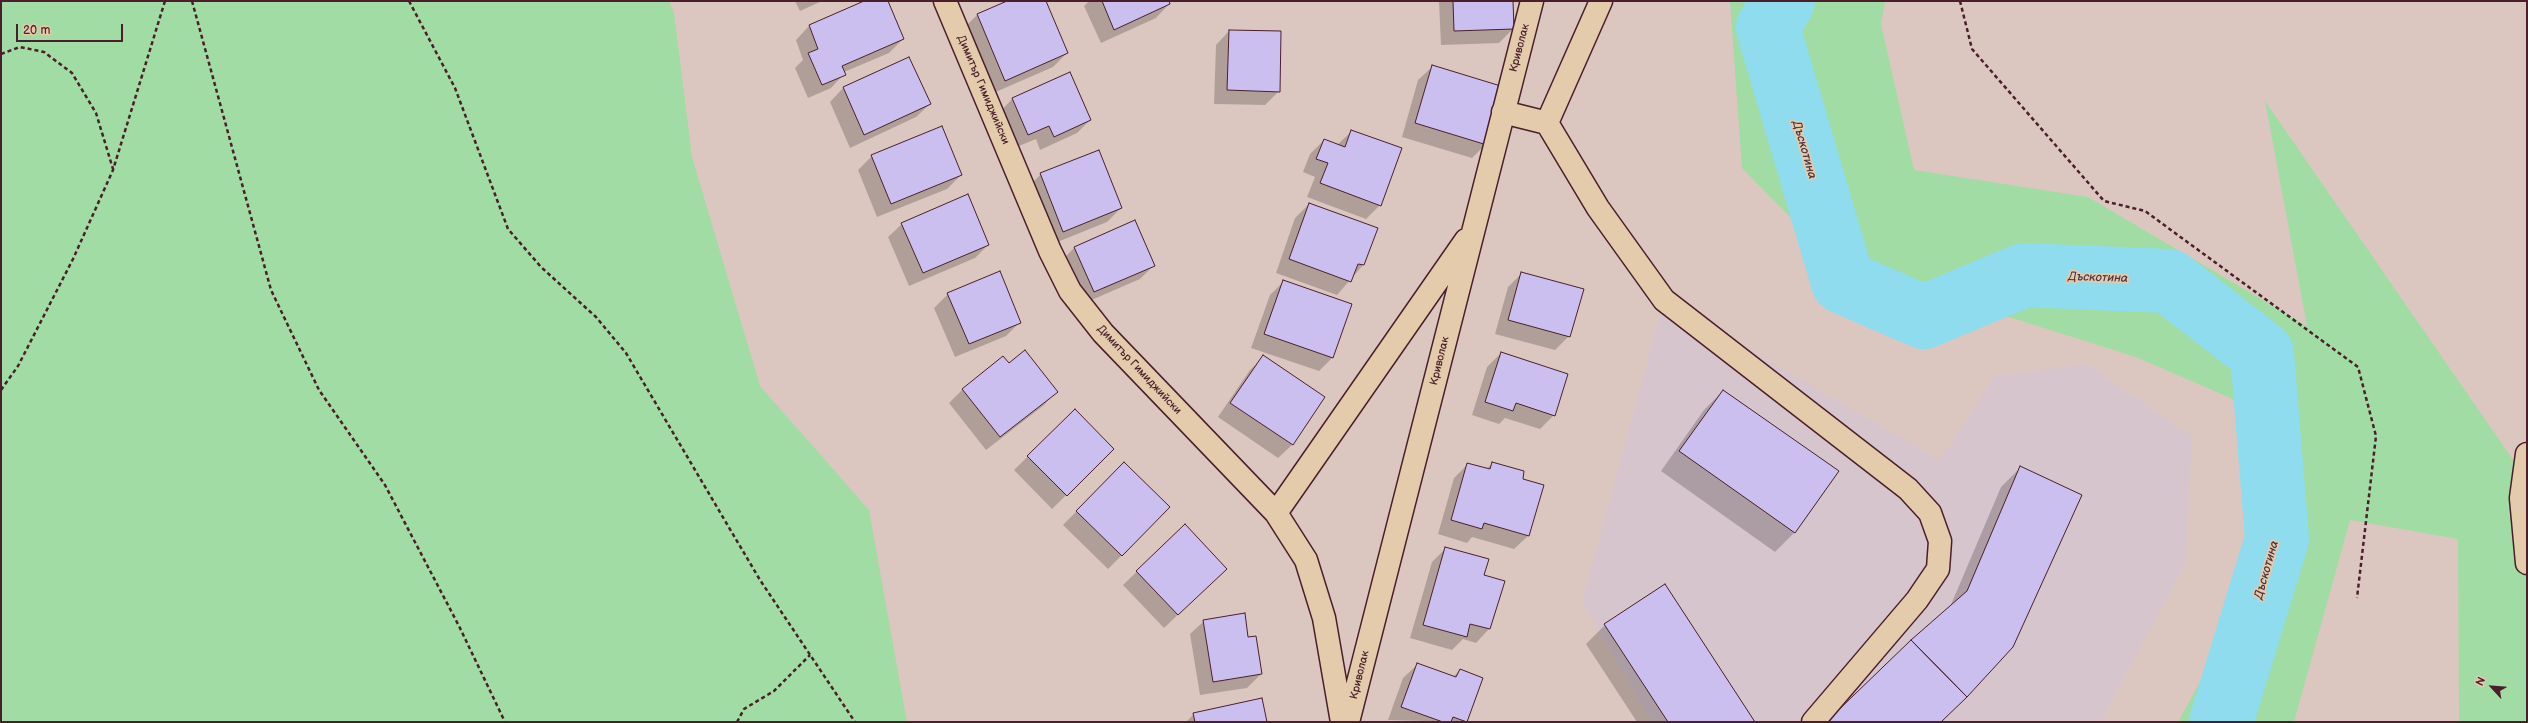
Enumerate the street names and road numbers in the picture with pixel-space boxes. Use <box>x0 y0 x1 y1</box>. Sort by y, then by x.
street label: Криволак <box>1507 22 1533 74</box>
street label: Димитър Гимиджийски <box>954 33 1012 147</box>
street label: Димитър Гимиджийски <box>1094 323 1184 417</box>
street label: Криволак <box>1428 335 1452 387</box>
street label: Криволак <box>1348 649 1372 701</box>

